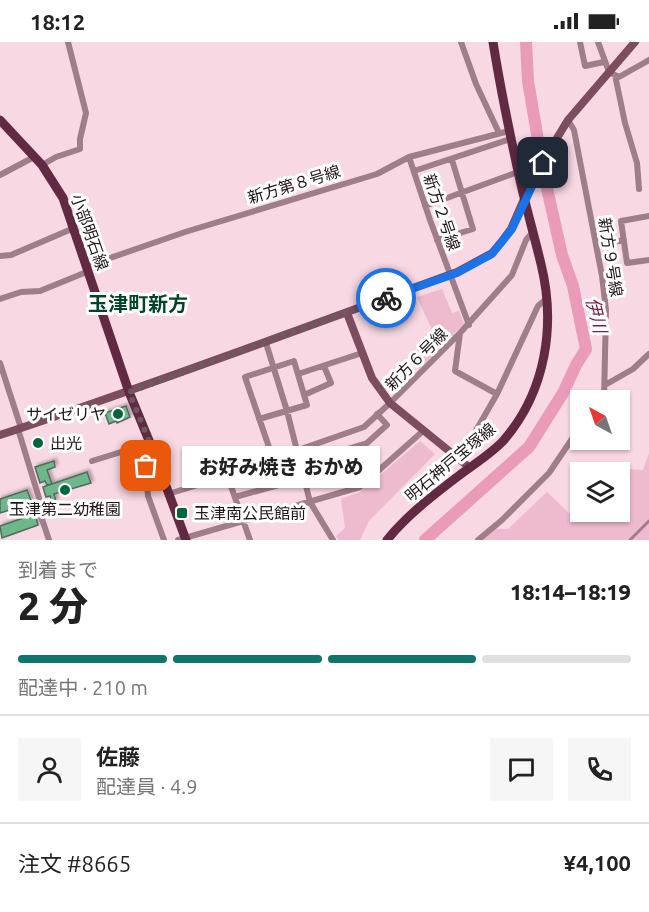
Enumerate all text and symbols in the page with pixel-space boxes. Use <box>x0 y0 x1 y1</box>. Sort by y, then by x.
text: 18:12 <box>30 9 85 34</box>
pin <box>517 137 568 188</box>
icon: home <box>526 146 559 179</box>
street label: 新方第８号線 <box>245 161 343 207</box>
street label: 新方２号線 <box>420 171 464 253</box>
street label: 小部明石線 <box>68 191 112 273</box>
street label: 新方９号線 <box>596 216 626 298</box>
courier <box>356 268 416 328</box>
icon: bike <box>370 282 403 315</box>
district label: 玉津町新方 <box>88 292 188 315</box>
water label: 伊川 <box>583 295 612 337</box>
street label: 新方６号線 <box>381 324 451 394</box>
north arrow <box>570 390 630 450</box>
map controls <box>570 390 630 522</box>
place label: サイゼリヤ <box>26 405 106 423</box>
marker: サイゼリヤ <box>111 407 125 421</box>
street label: 明石神戸宝塚線 <box>401 419 499 505</box>
place label: 出光 <box>50 434 82 452</box>
marker: 出光 <box>31 436 45 450</box>
pin <box>120 440 171 491</box>
callout: お好み焼き おかめ <box>182 445 380 487</box>
icon: bag <box>129 449 162 482</box>
text: お好み焼き おかめ <box>199 455 363 478</box>
button: layers <box>570 462 630 522</box>
marker: 玉津第二幼稚園 <box>58 483 72 497</box>
place label: 玉津第二幼稚園 <box>9 500 121 518</box>
place label: 玉津南公民館前 <box>194 504 306 522</box>
marker: 玉津南公民館前 <box>175 506 189 520</box>
text: 到着まで <box>18 558 98 581</box>
text: 18:14–18:19 <box>510 579 631 604</box>
text: 2 分 <box>18 584 88 627</box>
text: 配達中 · 210 m <box>18 676 148 699</box>
button: person <box>18 738 81 801</box>
button: chat <box>490 738 553 801</box>
button: phone <box>568 738 631 801</box>
text: 佐藤 <box>96 744 140 769</box>
text: 配達員 · 4.9 <box>96 775 198 798</box>
text: ¥4,100 <box>564 850 631 875</box>
text: 注文 #8665 <box>18 851 131 876</box>

